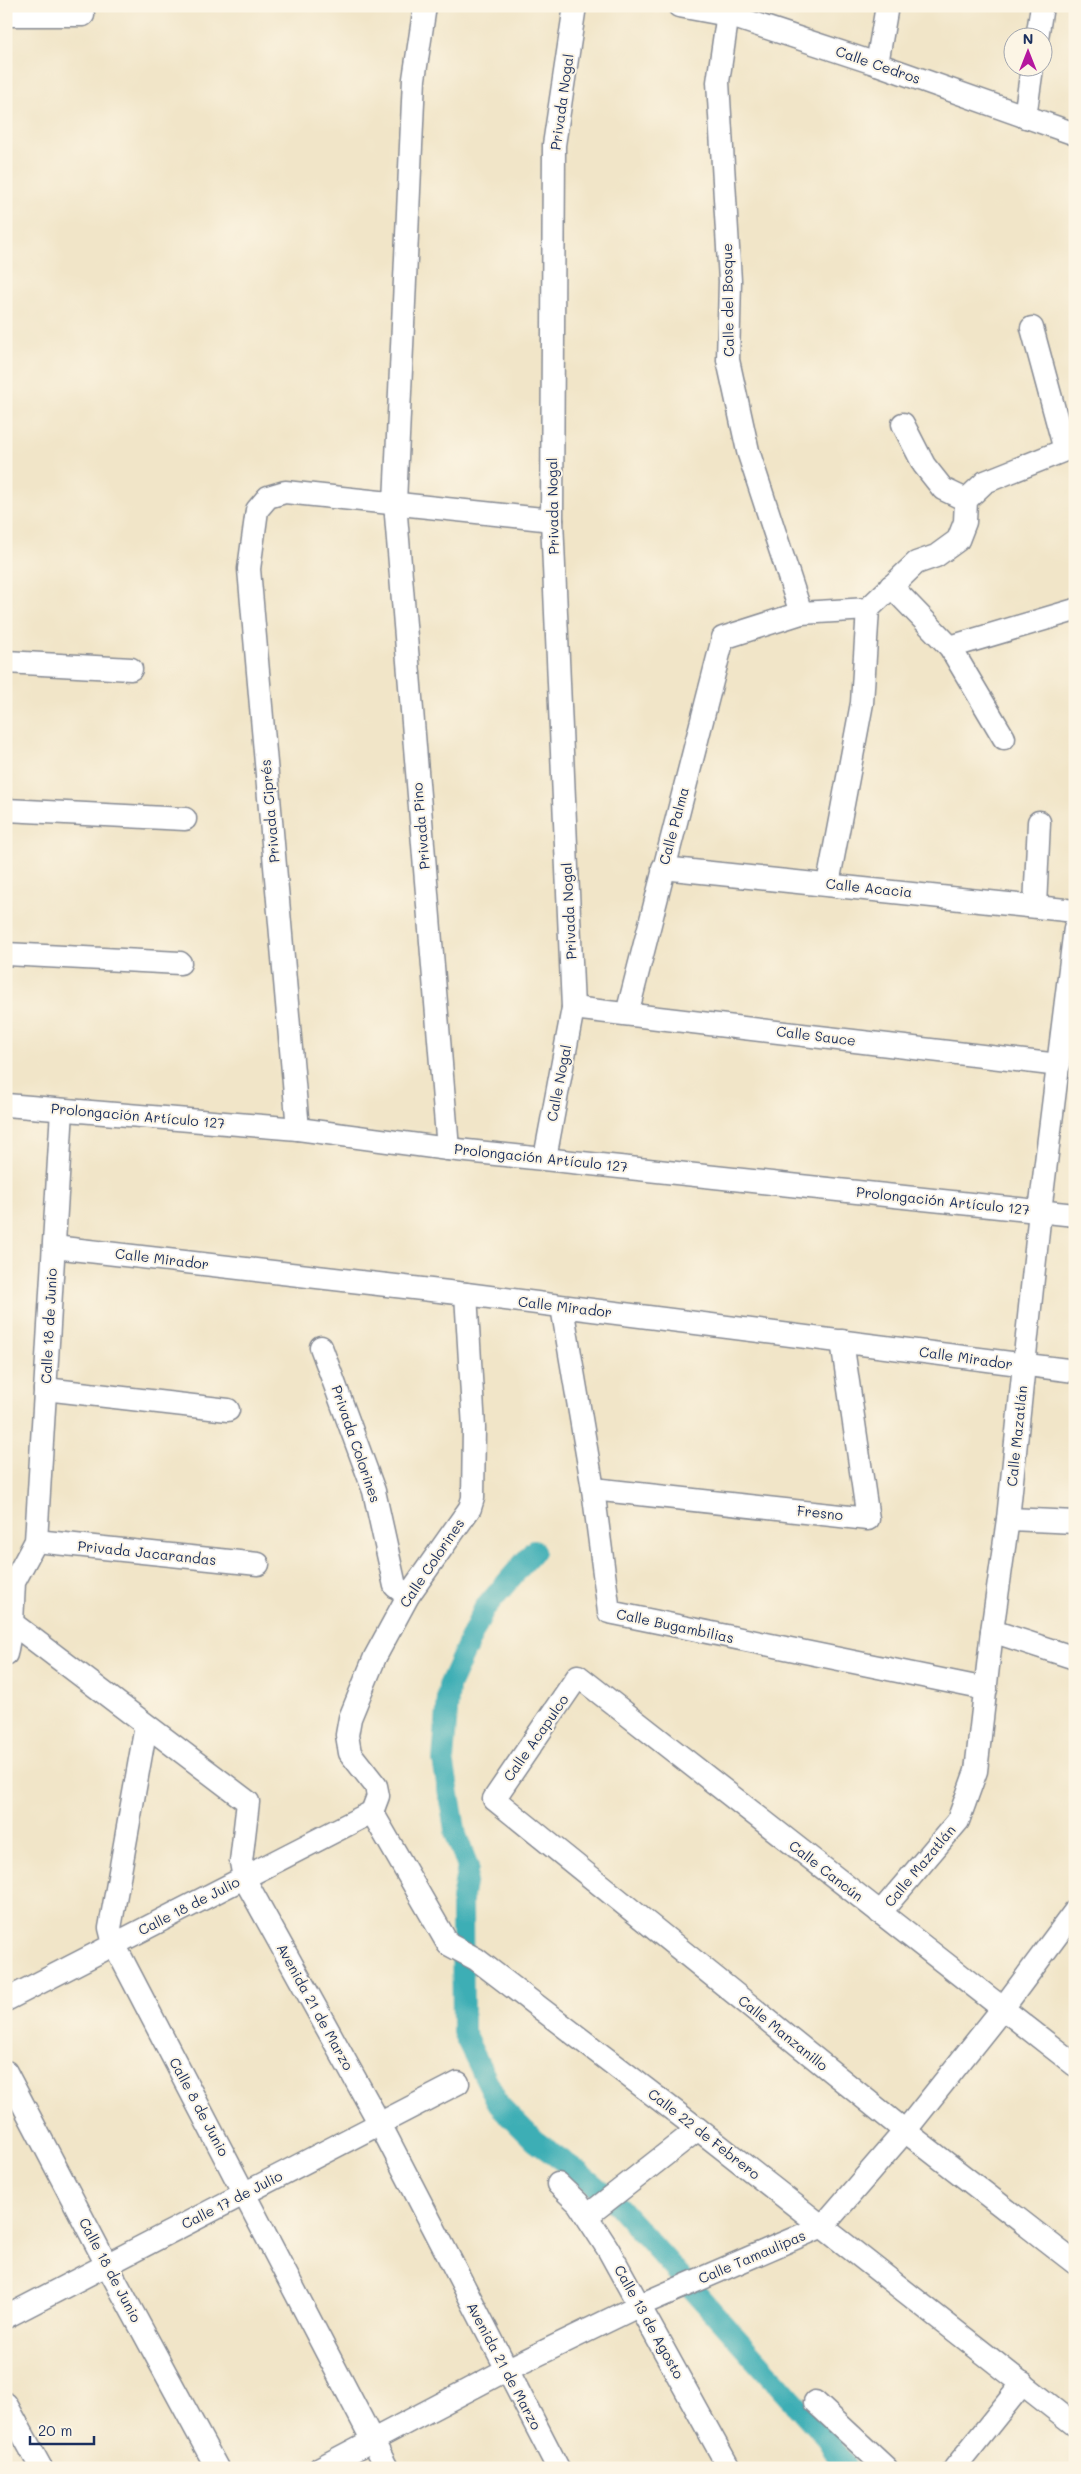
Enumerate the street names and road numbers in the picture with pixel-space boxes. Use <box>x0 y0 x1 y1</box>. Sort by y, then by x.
street label: Calle Cedros <box>833 41 923 88</box>
street label: Privada Nogal <box>545 53 578 151</box>
street label: Calle del Bosque <box>717 243 738 357</box>
street label: Privada Nogal <box>542 457 563 555</box>
street label: Privada Ciprés <box>256 759 283 864</box>
street label: Privada Pino <box>407 782 434 870</box>
street label: Calle Palma <box>654 785 693 867</box>
street label: Privada Nogal <box>556 862 581 960</box>
street label: Calle Acacia <box>825 874 913 901</box>
street label: Calle Sauce <box>775 1021 857 1050</box>
street label: Calle Nogal <box>542 1043 575 1123</box>
street label: Prolongación Artículo 127 <box>50 1098 226 1133</box>
street label: Prolongación Artículo 127 <box>453 1139 629 1176</box>
street label: Prolongación Artículo 127 <box>855 1182 1031 1219</box>
street label: Calle Mirador <box>114 1243 210 1274</box>
street label: Calle 18 de Junio <box>36 1268 61 1384</box>
street label: Calle Mirador <box>517 1291 613 1322</box>
street label: Calle Mirador <box>918 1342 1014 1373</box>
street label: Privada Colorines <box>328 1383 385 1505</box>
street label: Calle Mazatlán <box>1002 1385 1031 1487</box>
street label: Fresno <box>796 1501 844 1524</box>
street label: Calle Colorines <box>395 1514 468 1611</box>
street label: Privada Jacarandas <box>77 1536 217 1569</box>
street label: Calle Bugambilias <box>615 1604 736 1647</box>
street label: Calle Acapulco <box>499 1691 573 1785</box>
street label: Calle Mazatlán <box>880 1821 959 1911</box>
street label: Calle Cancún <box>785 1836 867 1905</box>
street label: Calle 18 de Julio <box>135 1872 243 1939</box>
street label: Avenida 21 de Marzo <box>273 1940 358 2073</box>
street label: Calle Manzanillo <box>734 1990 832 2075</box>
street label: Calle 8 de Junio <box>165 2054 234 2160</box>
street label: Calle 22 de Febrero <box>644 2084 764 2183</box>
street label: Calle 17 de Julio <box>178 2166 285 2233</box>
street label: Calle 18 de Junio <box>75 2214 146 2325</box>
street label: Calle Tamaulipas <box>695 2225 808 2288</box>
street label: Calle 13 de Agosto <box>610 2262 689 2382</box>
street label: Avenida 21 de Marzo <box>463 2299 546 2433</box>

